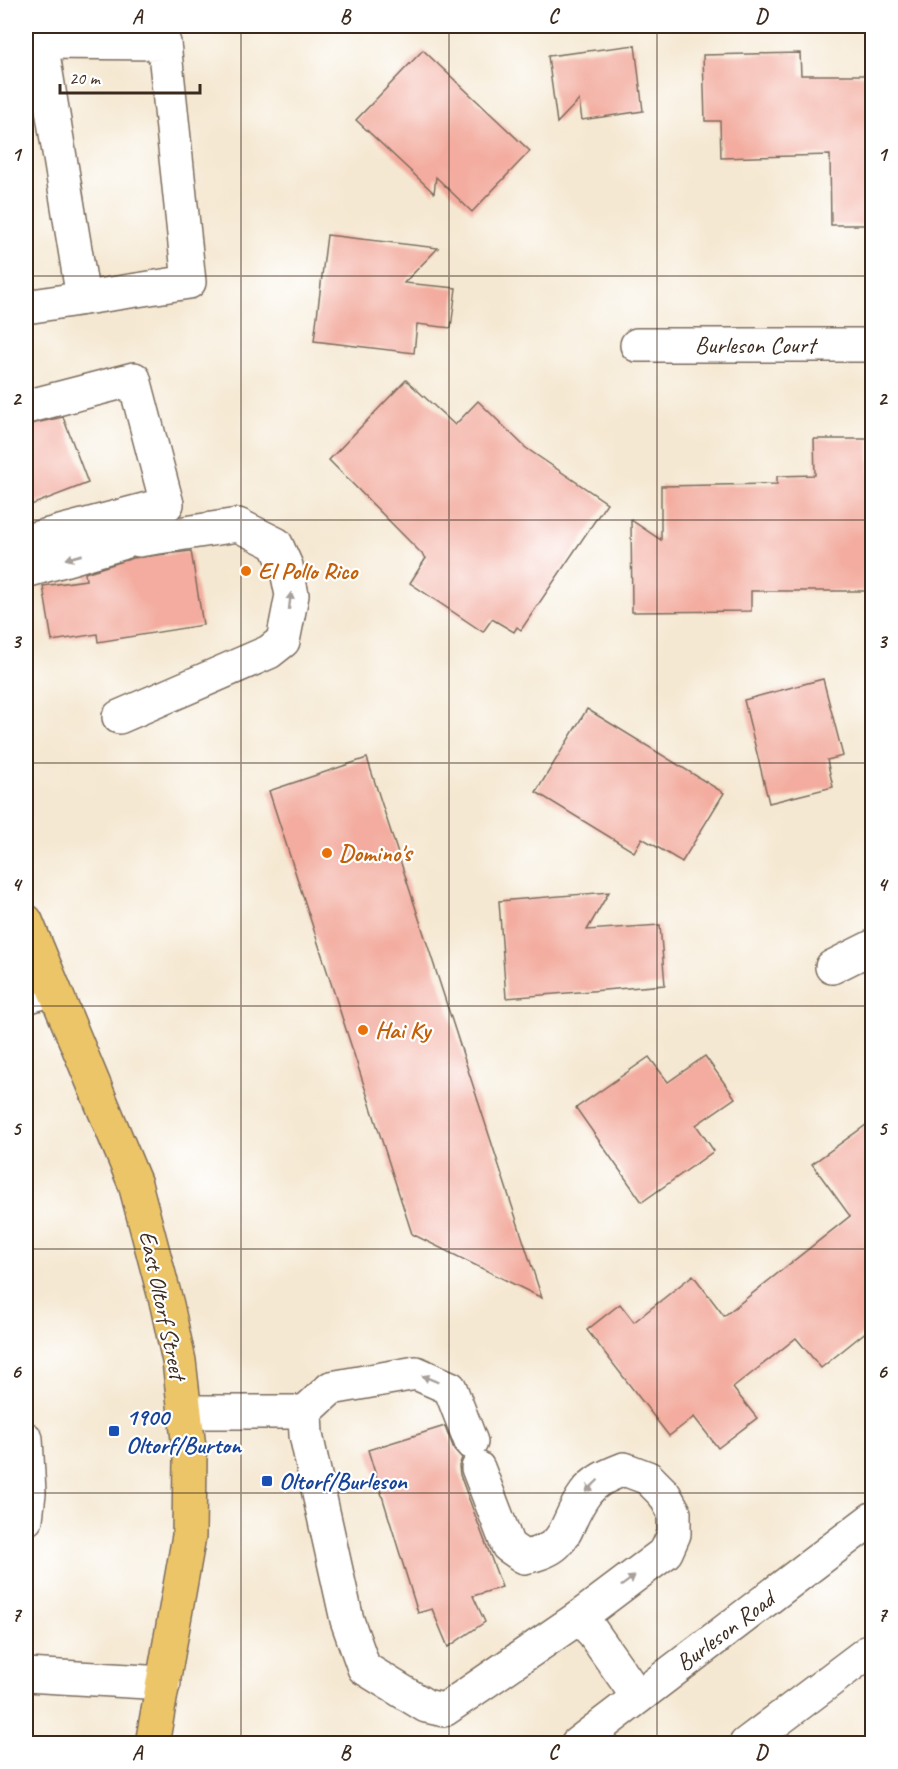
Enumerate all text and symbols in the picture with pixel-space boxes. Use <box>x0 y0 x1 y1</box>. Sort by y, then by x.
text: A <box>132 4 144 29</box>
text: B <box>340 4 352 29</box>
text: C <box>548 4 560 29</box>
text: D <box>755 4 769 29</box>
scale bar <box>60 57 200 95</box>
text: 20 m <box>69 67 102 89</box>
text: 1 <box>12 142 23 167</box>
text: 1 <box>878 142 889 167</box>
street label: Burleson Court <box>695 330 818 360</box>
text: 2 <box>12 386 23 411</box>
text: 2 <box>878 386 889 411</box>
one-way arrow <box>65 553 83 562</box>
place label: El Pollo Rico <box>258 556 360 586</box>
marker: El Pollo Rico <box>239 564 253 578</box>
one-way arrow <box>286 591 295 610</box>
text: 3 <box>12 629 23 654</box>
text: 3 <box>878 629 889 654</box>
place label: Domino's <box>339 838 414 868</box>
marker: Domino's <box>320 846 334 860</box>
text: 4 <box>12 872 24 897</box>
text: 4 <box>878 872 890 897</box>
place label: Hai Ky <box>375 1015 433 1045</box>
marker: Hai Ky <box>356 1023 370 1037</box>
text: 5 <box>12 1116 23 1141</box>
text: 5 <box>878 1116 889 1141</box>
street label: East Oltorf Street <box>133 1228 194 1385</box>
text: 6 <box>11 1359 22 1384</box>
text: 6 <box>877 1359 888 1384</box>
one-way arrow <box>421 1374 439 1384</box>
place label: 1900 Oltorf/Burton <box>126 1402 243 1460</box>
marker: 1900 Oltorf/Burton <box>107 1424 121 1438</box>
place label: Oltorf/Burleson <box>279 1466 408 1496</box>
marker: Oltorf/Burleson <box>260 1474 274 1488</box>
one-way arrow <box>586 1479 600 1493</box>
one-way arrow <box>620 1574 636 1587</box>
street label: Burleson Road <box>670 1582 783 1678</box>
text: 7 <box>12 1602 23 1627</box>
text: 7 <box>878 1602 889 1627</box>
text: A <box>132 1740 144 1765</box>
text: B <box>340 1740 352 1765</box>
text: C <box>548 1740 560 1765</box>
text: D <box>755 1740 769 1765</box>

